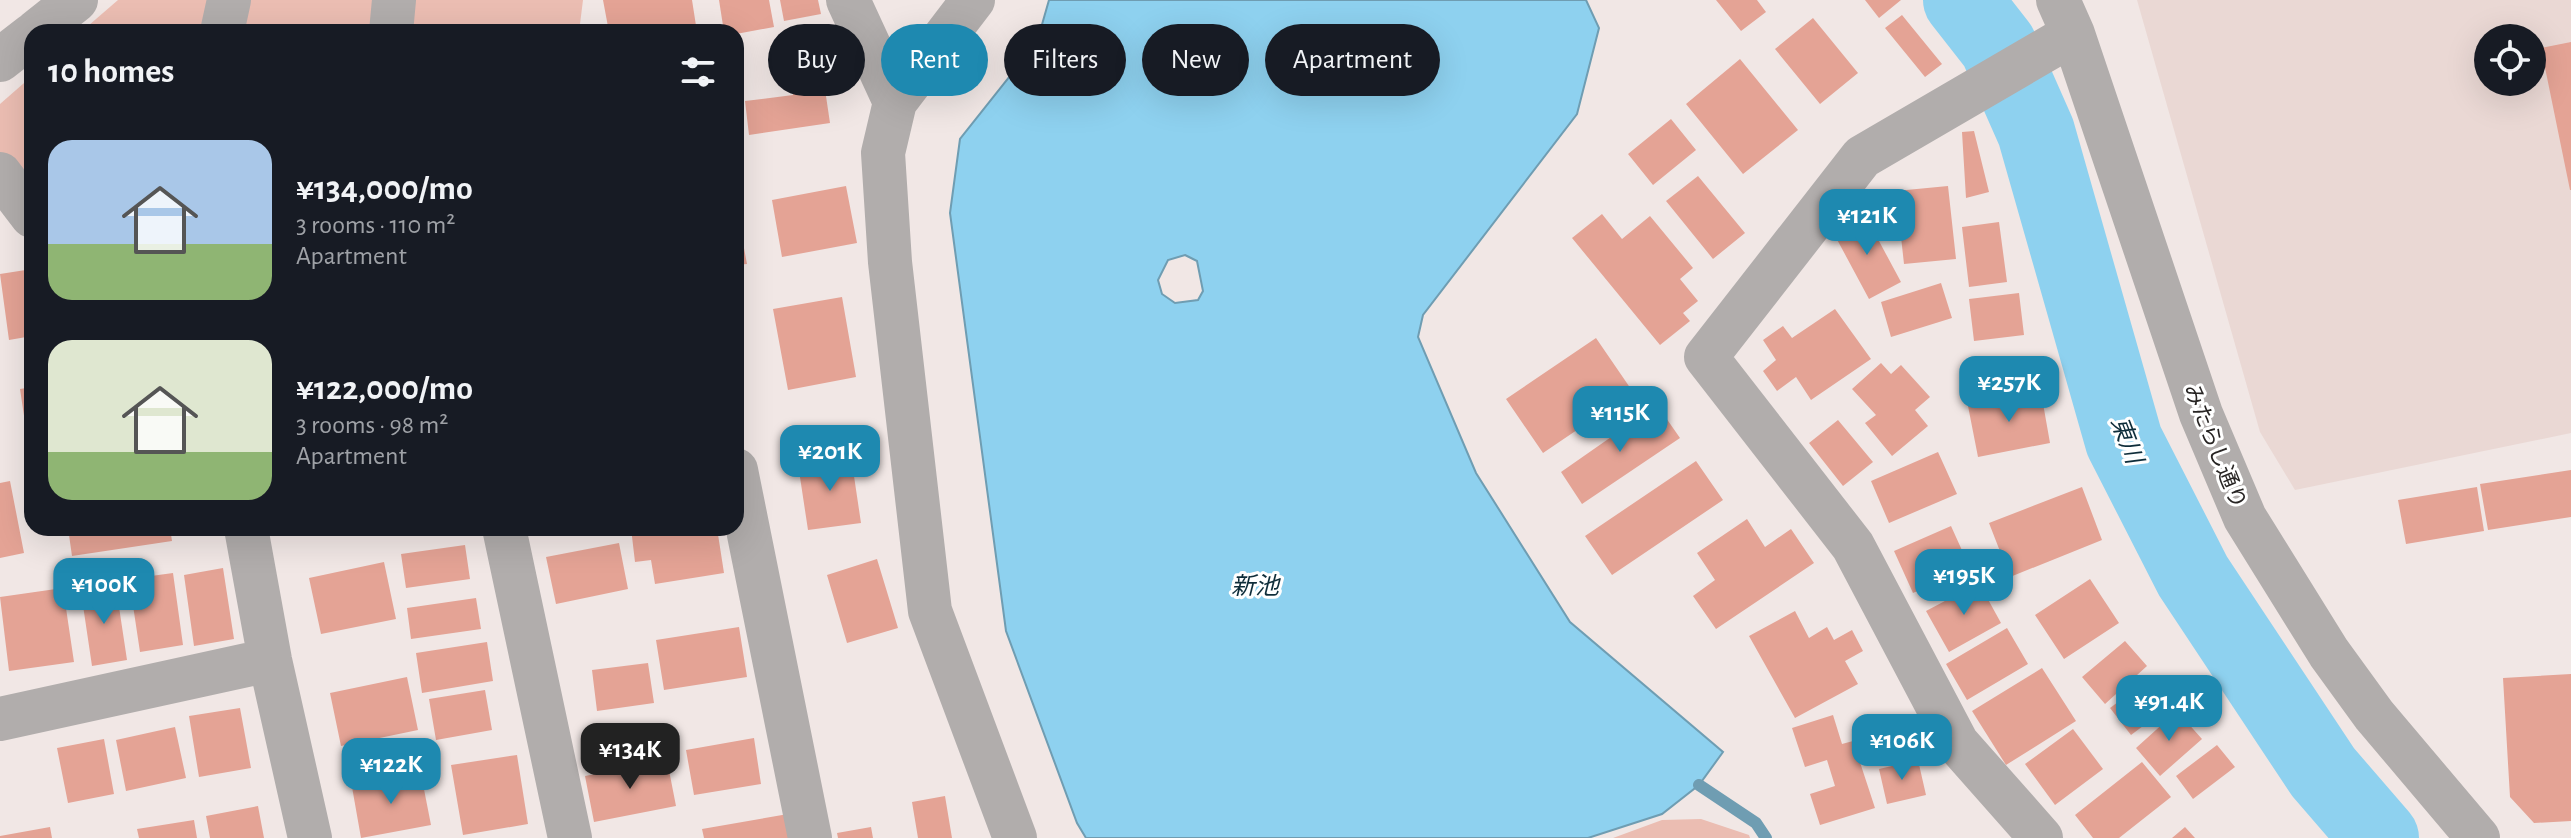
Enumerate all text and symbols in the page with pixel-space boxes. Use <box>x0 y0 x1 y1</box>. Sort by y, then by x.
chip: Buy <box>768 24 865 96</box>
chip: Rent <box>881 24 988 96</box>
chip: Filters <box>1004 24 1126 96</box>
chip: New <box>1142 24 1249 96</box>
chip: Apartment <box>1265 24 1440 96</box>
map controls <box>2474 24 2546 96</box>
button: locate <box>2474 24 2546 96</box>
icon: filters <box>676 50 720 94</box>
text: 10 homes <box>48 55 174 89</box>
icon: home <box>112 172 208 268</box>
text: ¥134,000/mo <box>296 172 473 206</box>
pin: ¥121K <box>1811 189 1923 257</box>
text: ¥121K <box>1837 202 1897 228</box>
text: 3 rooms · 110 m² <box>296 212 455 238</box>
text: Apartment <box>296 243 407 269</box>
pin: ¥257K <box>1953 356 2065 424</box>
text: ¥257K <box>1977 369 2041 395</box>
icon: home <box>112 372 208 468</box>
text: ¥122,000/mo <box>296 372 473 406</box>
street label: みたらし通り <box>2180 381 2250 512</box>
pin: ¥115K <box>1564 386 1676 454</box>
text: ¥115K <box>1591 399 1649 425</box>
text: 3 rooms · 98 m² <box>296 412 448 438</box>
water label: 東川 <box>2106 413 2149 470</box>
pin: ¥201K <box>774 425 886 493</box>
text: ¥201K <box>798 438 862 464</box>
text: Apartment <box>296 443 407 469</box>
pin: ¥195K <box>1908 549 2020 617</box>
pin: ¥100K <box>48 558 160 626</box>
text: ¥195K <box>1933 562 1995 588</box>
text: ¥100K <box>71 571 137 597</box>
water label: 新池 <box>1231 573 1281 599</box>
pin: ¥91.4K <box>2104 675 2234 743</box>
text: ¥91.4K <box>2134 688 2204 714</box>
pin: ¥106K <box>1846 714 1958 782</box>
pin: ¥134K <box>574 723 686 791</box>
text: ¥106K <box>1870 727 1934 753</box>
text: ¥134K <box>599 736 661 762</box>
pin: ¥122K <box>335 738 447 806</box>
text: ¥122K <box>360 751 422 777</box>

